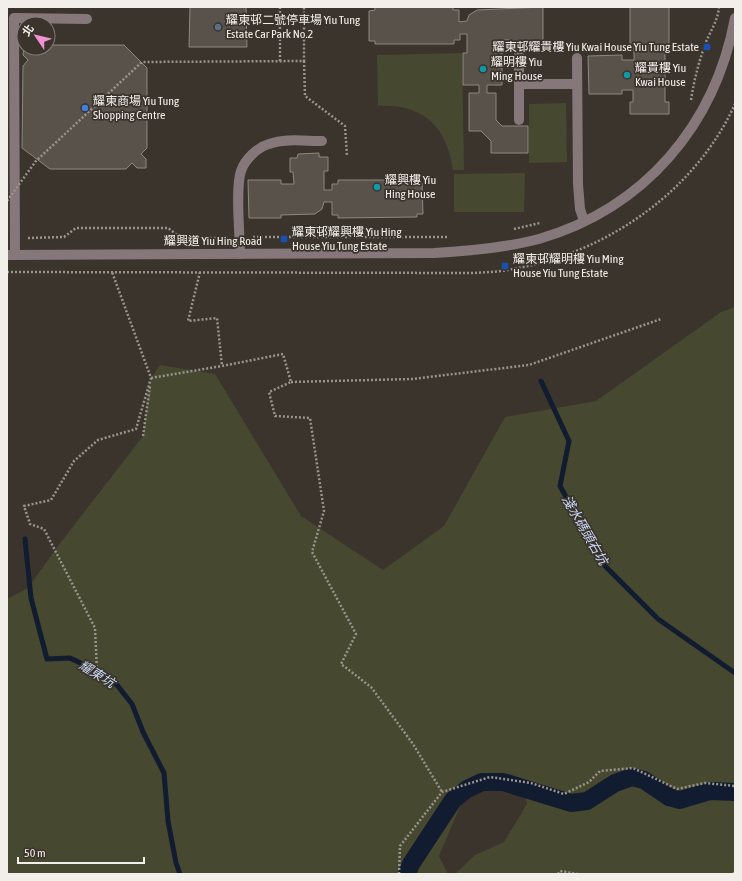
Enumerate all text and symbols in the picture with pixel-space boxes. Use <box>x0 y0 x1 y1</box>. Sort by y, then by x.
place label: 耀東邨二號停車場 Yiu Tung Estate Car Park No.2 <box>226 13 361 41</box>
north arrow <box>16 16 56 56</box>
text: 北 <box>20 22 36 38</box>
marker: 耀東邨二號停車場 Yiu Tung Estate Car Park No.2 <box>213 22 223 32</box>
place label: 耀東邨耀貴樓 Yiu Kwai House Yiu Tung Estate <box>492 40 699 54</box>
marker: 耀東邨耀貴樓 Yiu Kwai House Yiu Tung Estate <box>702 42 712 52</box>
place label: 耀明樓 Yiu Ming House <box>491 55 543 83</box>
place label: 耀貴樓 Yiu Kwai House <box>635 61 686 89</box>
marker: 耀明樓 Yiu Ming House <box>478 64 488 74</box>
marker: 耀貴樓 Yiu Kwai House <box>622 70 632 80</box>
place label: 耀東商場 Yiu Tung Shopping Centre <box>93 94 180 122</box>
marker: 耀東商場 Yiu Tung Shopping Centre <box>80 103 90 113</box>
place label: 耀興樓 Yiu Hing House <box>385 173 436 201</box>
marker: 耀興樓 Yiu Hing House <box>372 182 382 192</box>
place label: 耀東邨耀興樓 Yiu Hing House Yiu Tung Estate <box>292 225 402 253</box>
street label: 耀興道 Yiu Hing Road <box>164 234 262 248</box>
marker: 耀東邨耀興樓 Yiu Hing House Yiu Tung Estate <box>279 234 289 244</box>
place label: 耀東邨耀明樓 Yiu Ming House Yiu Tung Estate <box>513 252 624 280</box>
marker: 耀東邨耀明樓 Yiu Ming House Yiu Tung Estate <box>500 261 510 271</box>
water label: 淺水碼頭右坑 <box>559 492 612 569</box>
water label: 耀東坑 <box>76 657 119 692</box>
scale bar <box>18 839 144 865</box>
text: 50 m <box>24 846 46 860</box>

